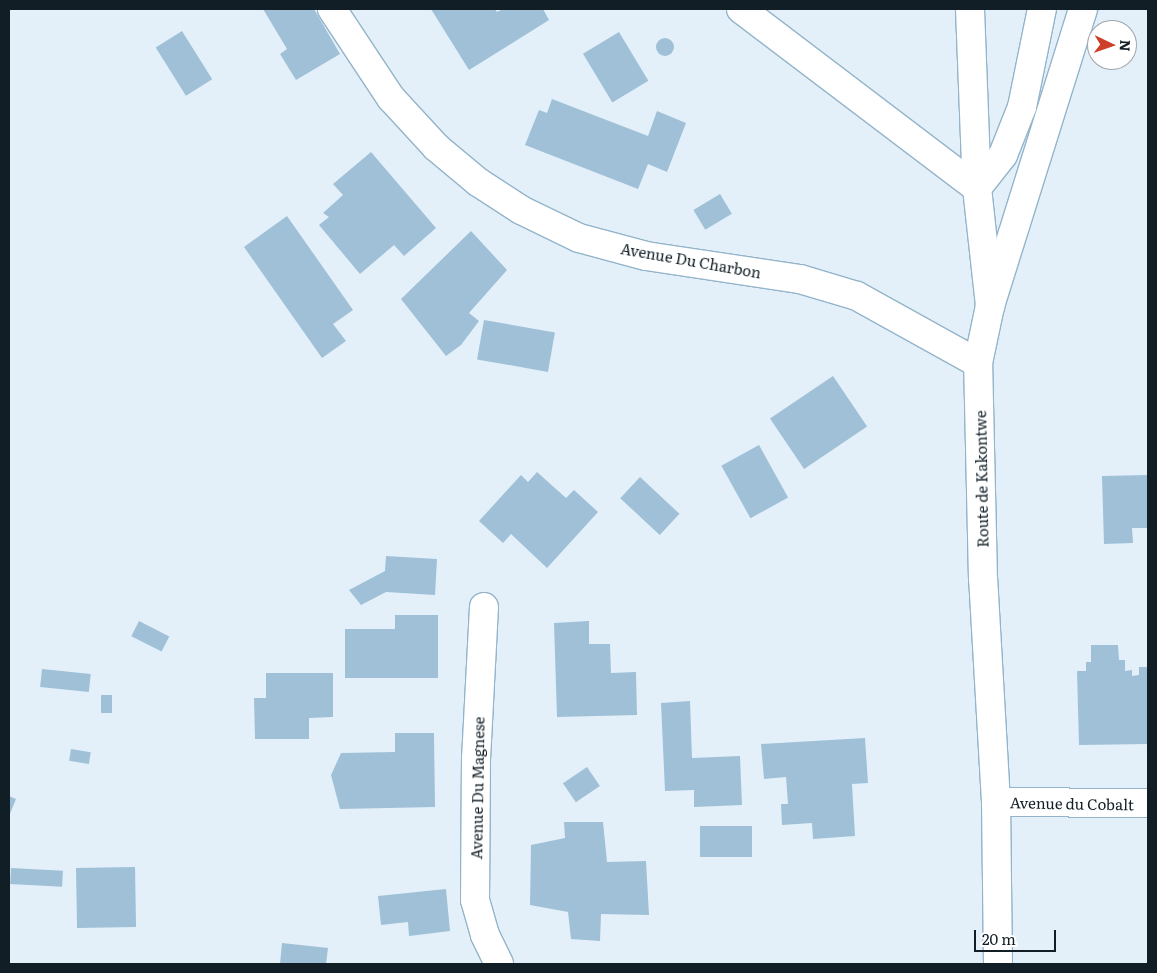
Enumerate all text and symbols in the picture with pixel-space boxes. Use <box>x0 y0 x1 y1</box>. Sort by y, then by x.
north arrow <box>1087 20 1137 70</box>
text: N <box>1116 39 1136 52</box>
street label: Avenue Du Charbon <box>619 239 763 281</box>
street label: Route de Kakontwe <box>971 410 991 548</box>
street label: Avenue Du Magnese <box>467 716 487 860</box>
street label: Avenue du Cobalt <box>1010 793 1134 813</box>
scale bar <box>977 920 1060 952</box>
text: 20 m <box>982 927 1016 950</box>

